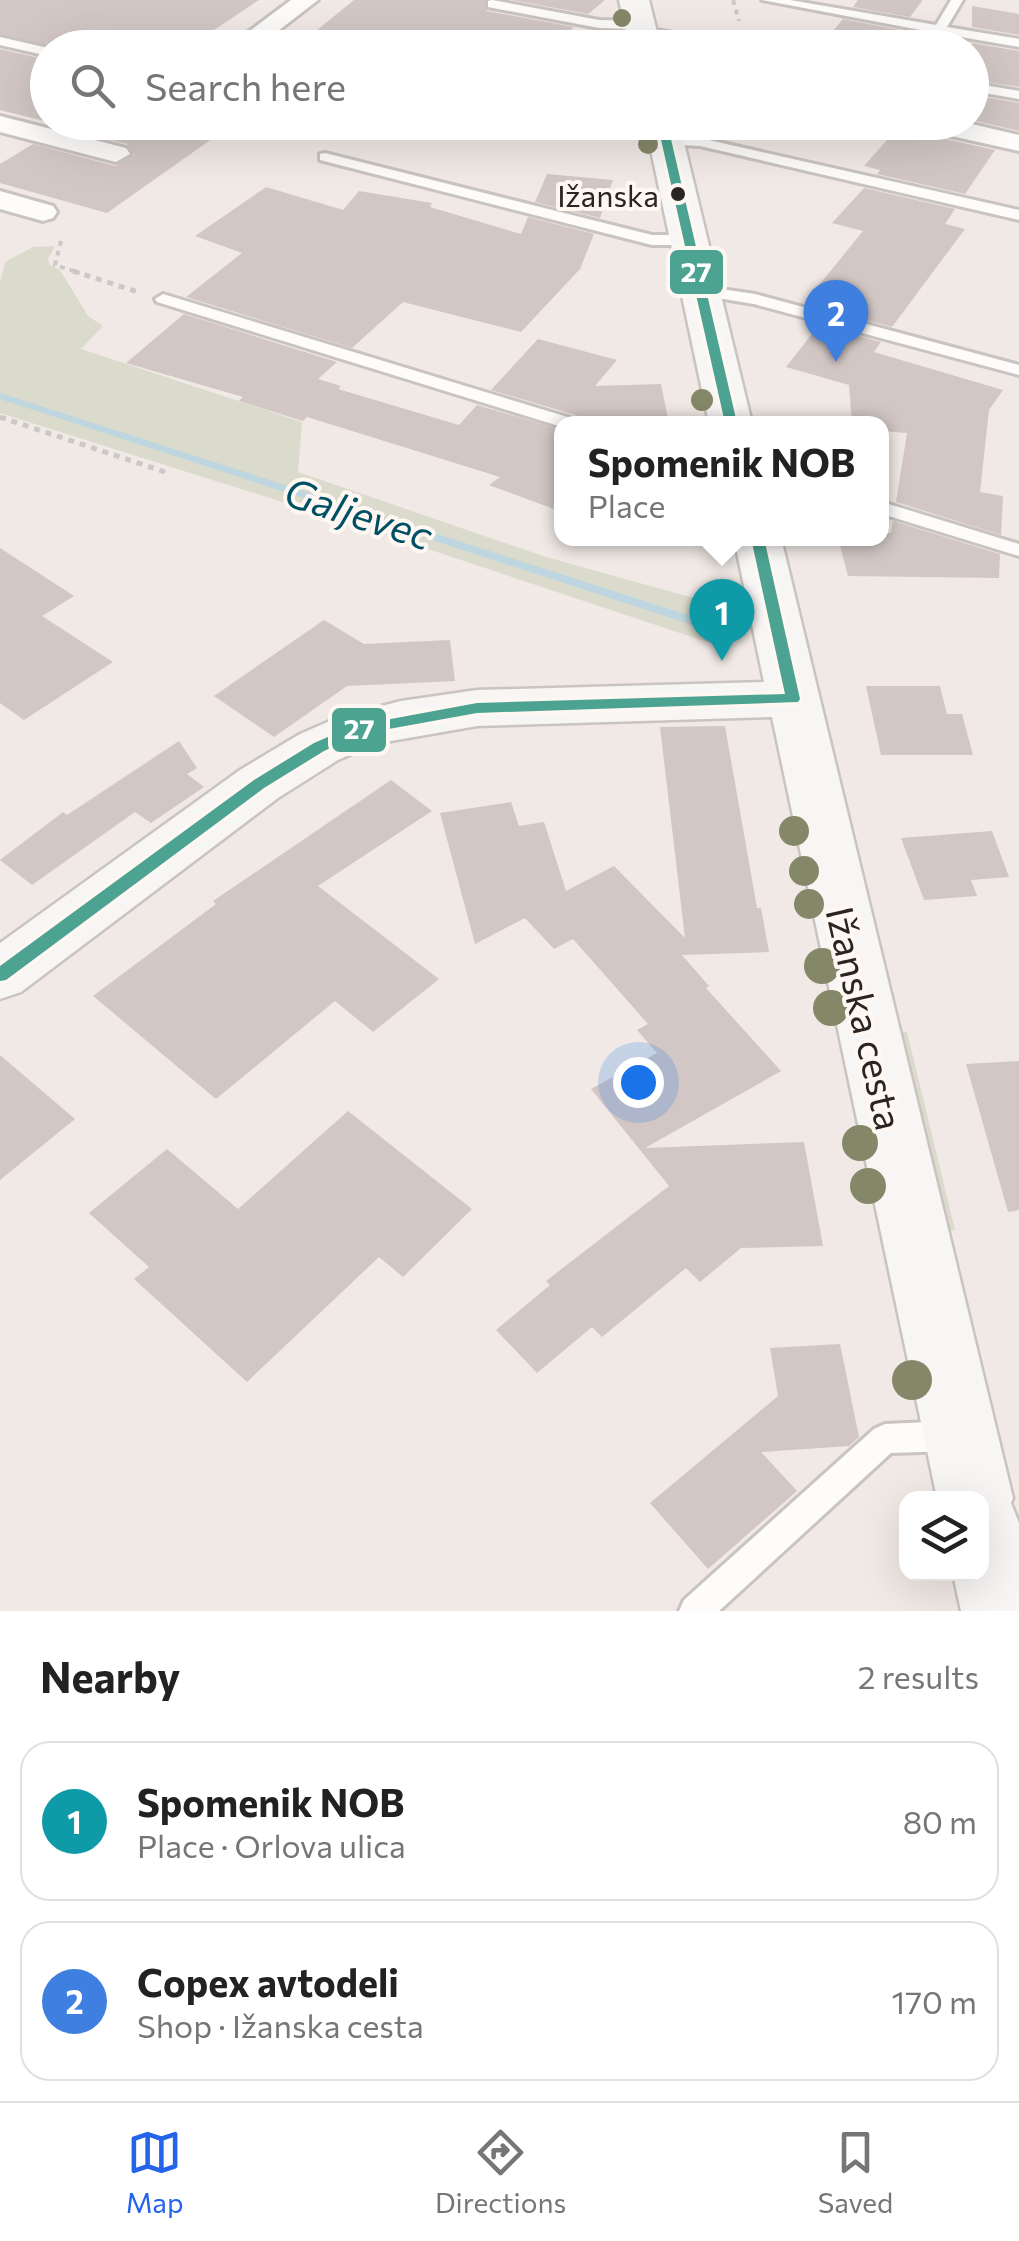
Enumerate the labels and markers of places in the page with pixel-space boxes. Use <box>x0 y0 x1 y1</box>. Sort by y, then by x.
place label: Ižanska <box>557 176 659 213</box>
marker: Ižanska <box>668 184 688 204</box>
pin: 2 <box>804 280 868 362</box>
pin: 1 <box>690 578 754 661</box>

